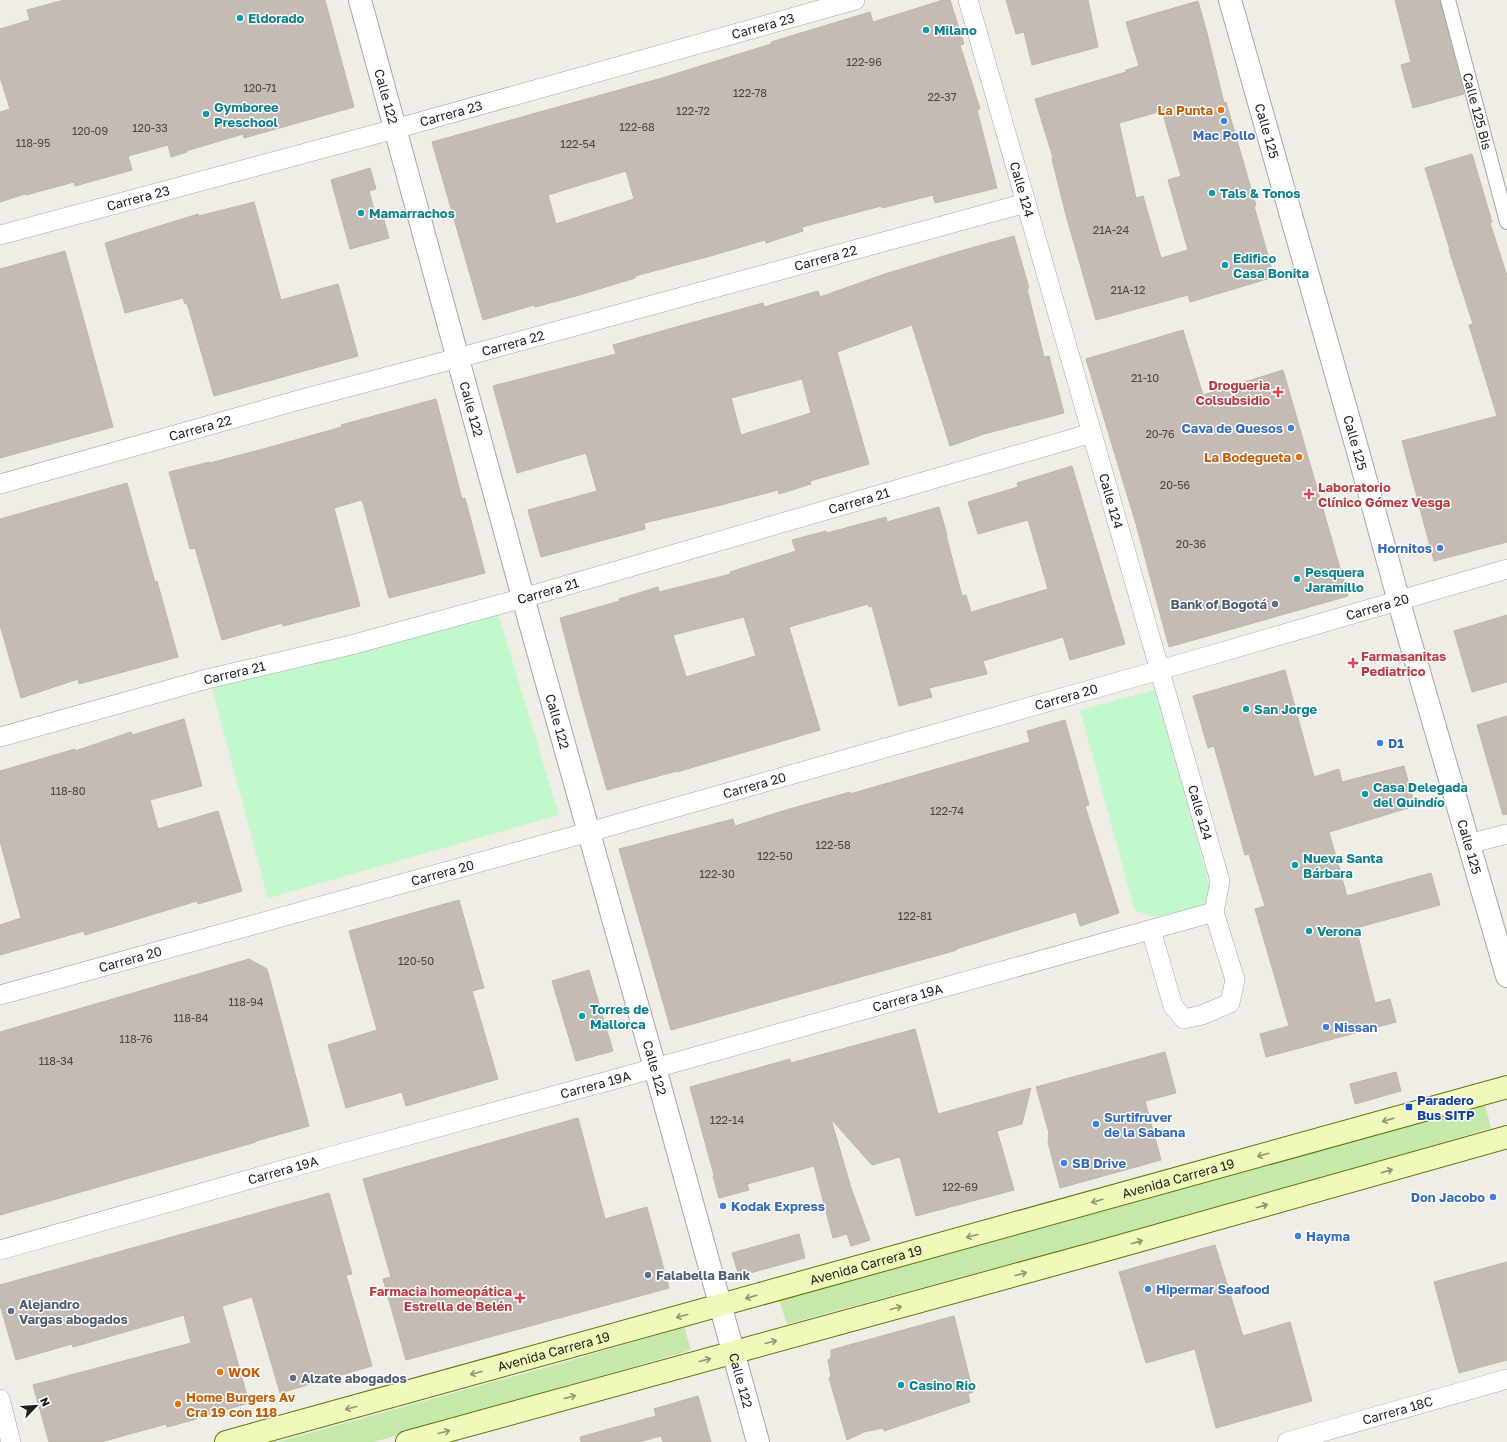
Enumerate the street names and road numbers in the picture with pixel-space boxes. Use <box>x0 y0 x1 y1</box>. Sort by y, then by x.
street label: Carrera 23 <box>730 9 796 42</box>
street label: Calle 122 <box>371 67 401 126</box>
street label: Calle 125 Bis <box>1460 71 1495 151</box>
street label: Carrera 23 <box>418 97 484 130</box>
street label: Calle 125 <box>1252 101 1283 160</box>
street label: Calle 124 <box>1007 160 1038 219</box>
street label: Carrera 23 <box>105 182 171 214</box>
street label: Carrera 22 <box>792 242 859 274</box>
street label: Carrera 22 <box>480 327 546 359</box>
street label: Calle 122 <box>456 380 487 438</box>
street label: Carrera 22 <box>167 411 233 444</box>
street label: Calle 125 <box>1340 413 1371 472</box>
street label: Calle 124 <box>1096 471 1127 531</box>
street label: Carrera 21 <box>826 484 892 517</box>
street label: Carrera 21 <box>515 574 580 607</box>
street label: Carrera 20 <box>1344 590 1411 624</box>
street label: Carrera 21 <box>202 658 267 688</box>
street label: Carrera 20 <box>1033 680 1099 713</box>
street label: Calle 122 <box>542 692 573 751</box>
street label: Carrera 20 <box>721 769 788 802</box>
street label: Calle 124 <box>1185 783 1216 842</box>
street label: Calle 125 <box>1454 817 1485 876</box>
street label: Carrera 20 <box>409 856 476 889</box>
street label: Carrera 20 <box>97 943 164 975</box>
street label: Carrera 19A <box>871 980 945 1015</box>
street label: Calle 122 <box>640 1039 670 1097</box>
street label: Carrera 19A <box>558 1067 633 1102</box>
street label: Carrera 19A <box>246 1152 320 1188</box>
street label: Avenida Carrera 19 <box>1120 1155 1236 1201</box>
street label: Avenida Carrera 19 <box>808 1241 924 1288</box>
street label: Avenida Carrera 19 <box>496 1328 612 1374</box>
street label: Calle 122 <box>726 1351 756 1410</box>
street label: Carrera 18C <box>1361 1393 1435 1428</box>

